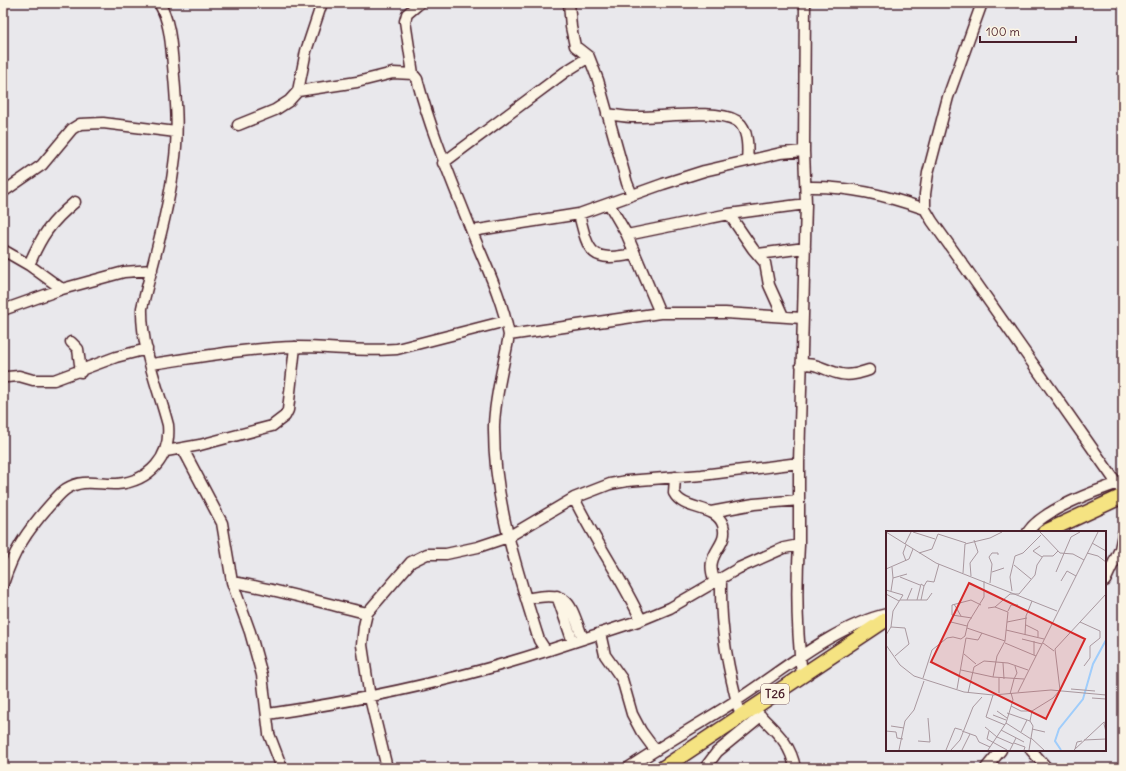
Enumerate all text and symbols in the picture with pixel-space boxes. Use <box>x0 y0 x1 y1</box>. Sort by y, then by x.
scale bar <box>980 18 1076 44</box>
text: 100 m <box>986 24 1020 39</box>
inset map <box>886 531 1106 751</box>
road number: T26 <box>761 684 789 704</box>

